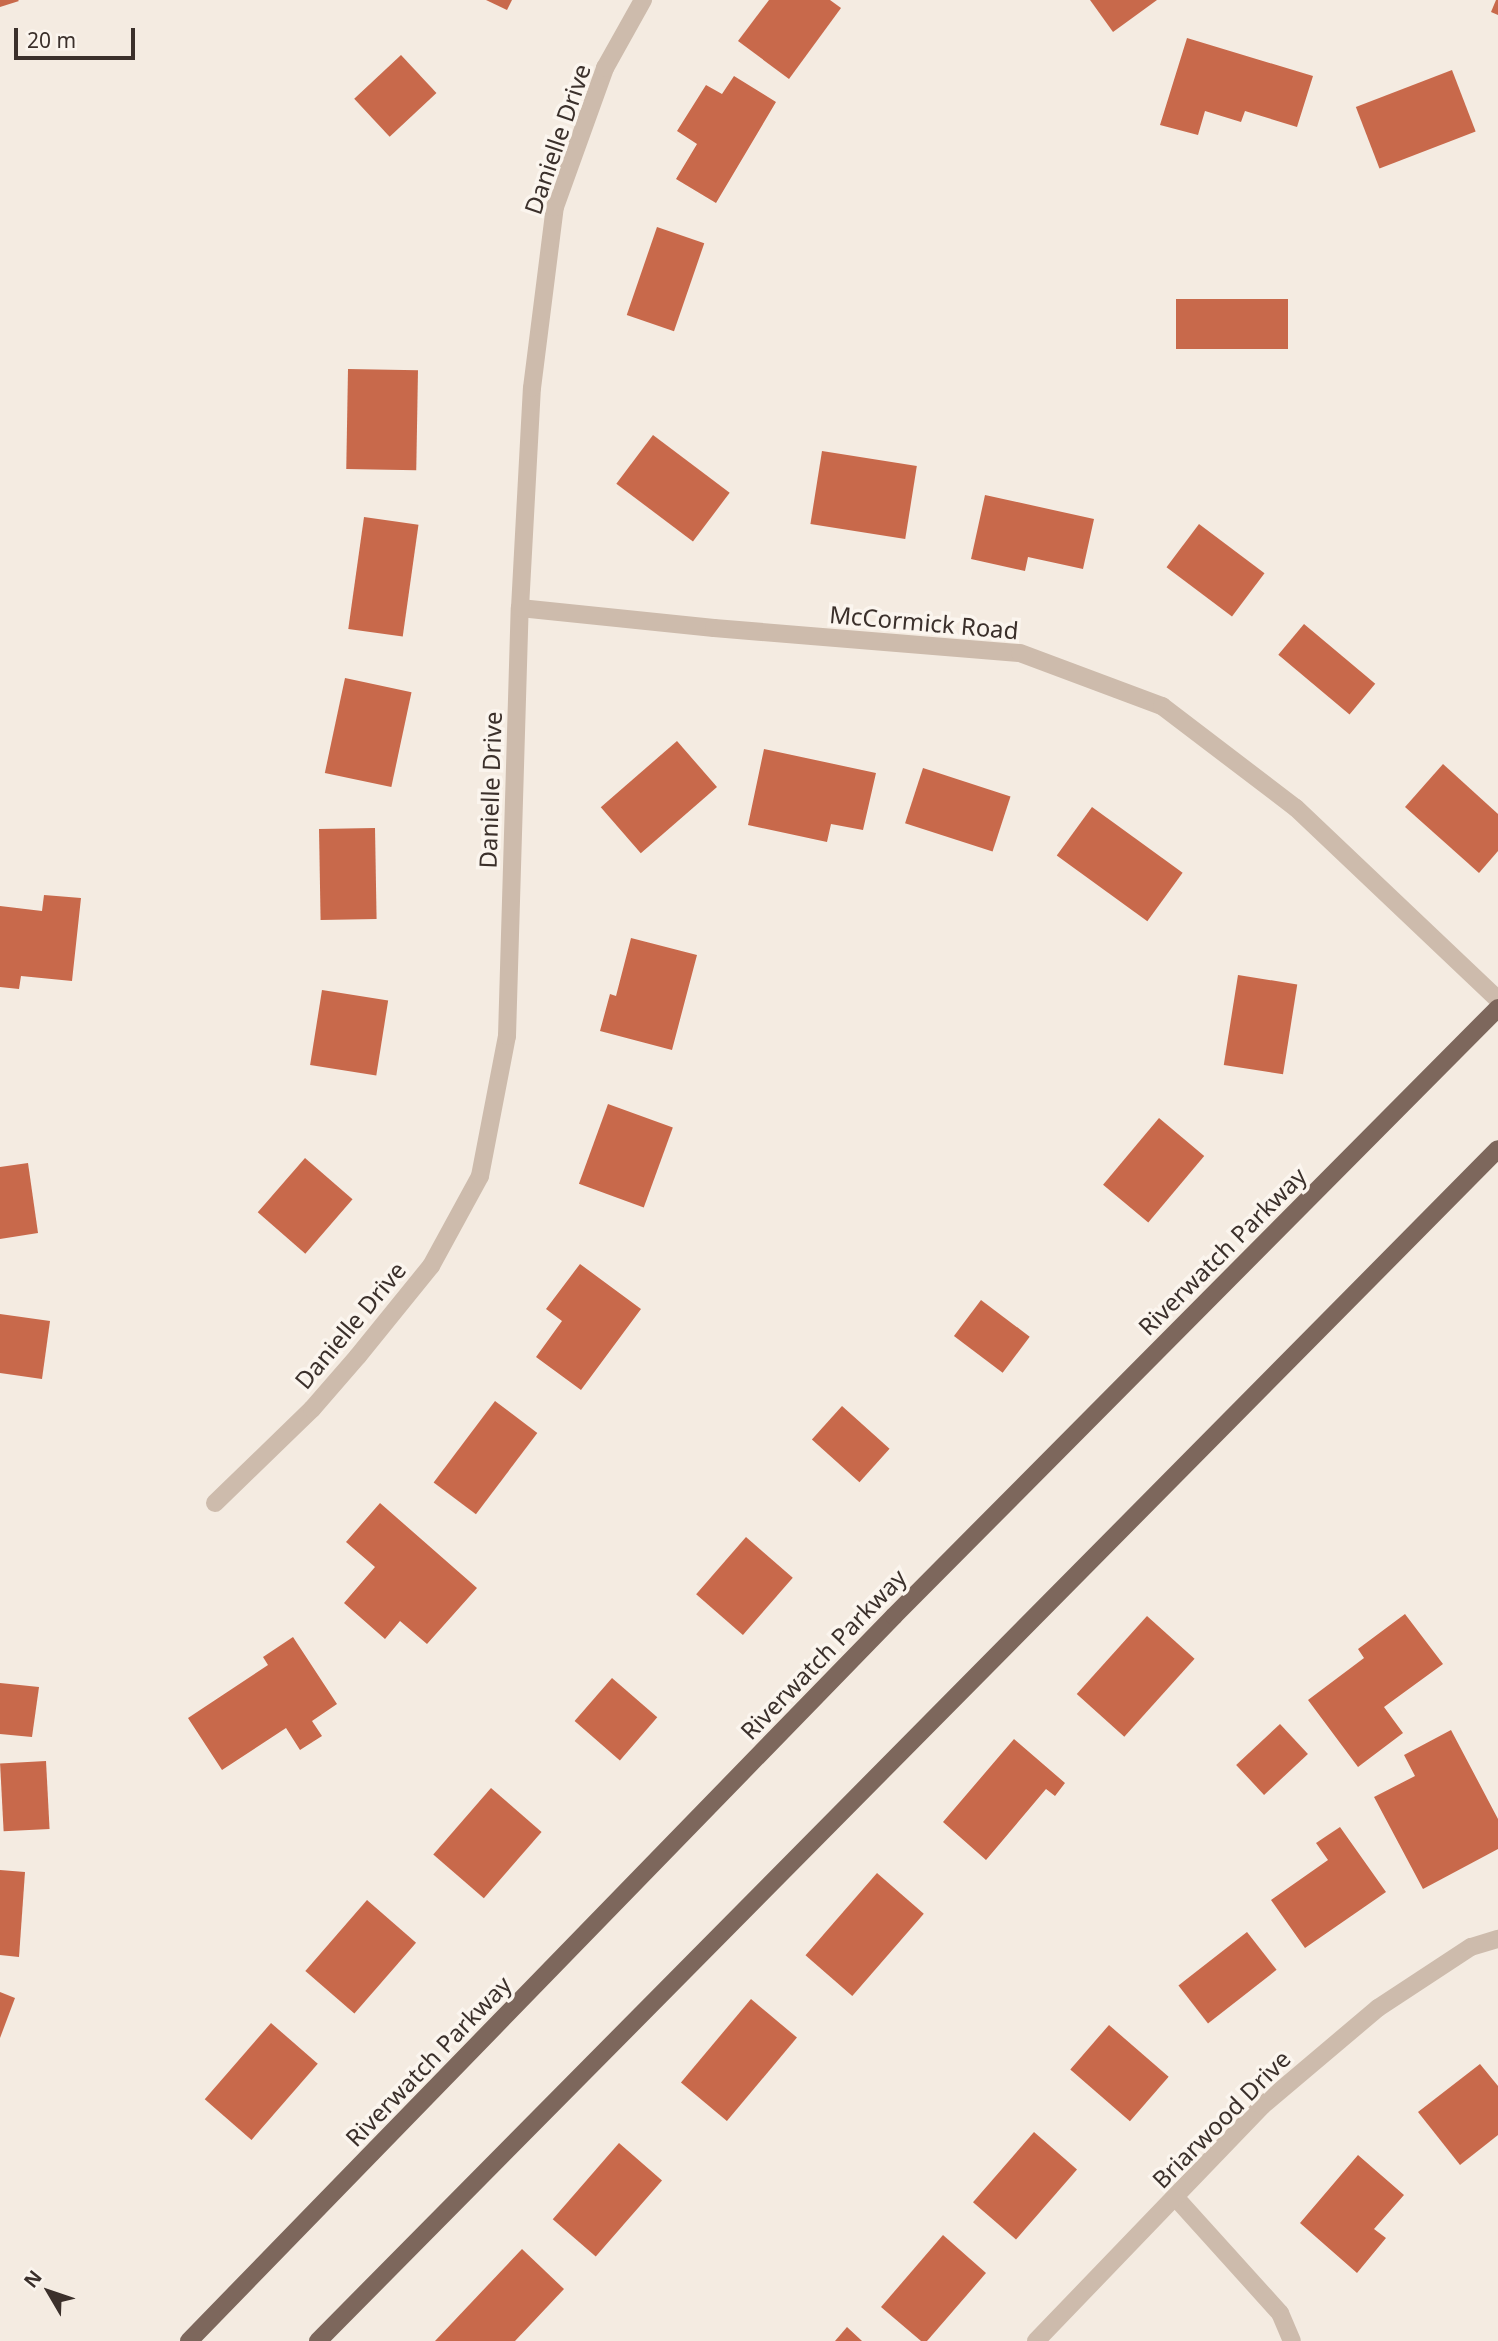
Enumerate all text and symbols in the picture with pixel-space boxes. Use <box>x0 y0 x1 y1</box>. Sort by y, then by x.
scale bar <box>18 14 138 58</box>
text: 20 m <box>27 26 76 54</box>
street label: Danielle Drive <box>518 60 596 218</box>
street label: McCormick Road <box>828 599 1020 645</box>
street label: Danielle Drive <box>473 711 507 869</box>
street label: Riverwatch Parkway <box>1132 1161 1312 1341</box>
street label: Danielle Drive <box>288 1256 412 1394</box>
street label: Riverwatch Parkway <box>734 1563 912 1745</box>
street label: Riverwatch Parkway <box>339 1970 517 2152</box>
street label: Briarwood Drive <box>1146 2044 1296 2194</box>
north arrow <box>14 2257 84 2327</box>
text: N <box>18 2265 48 2293</box>

